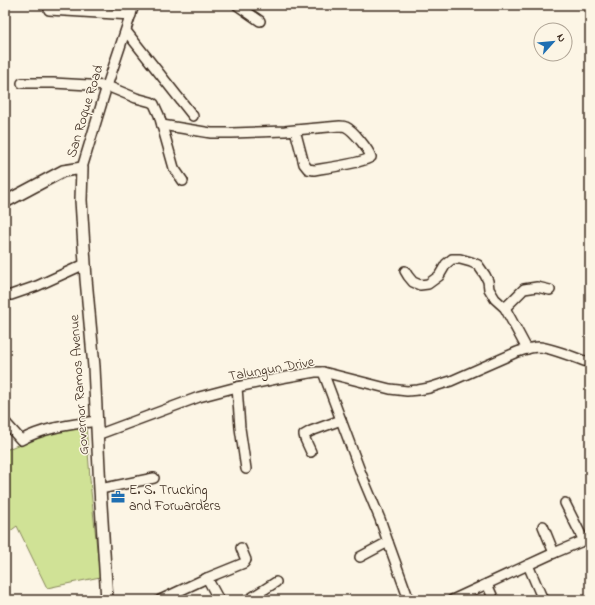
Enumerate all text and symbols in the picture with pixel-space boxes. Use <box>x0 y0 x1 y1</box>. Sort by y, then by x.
north arrow <box>533 22 573 62</box>
text: N <box>552 31 570 45</box>
street label: San Roque Road <box>61 62 110 160</box>
street label: Governor Ramos Avenue <box>64 313 95 456</box>
street label: Talungun Drive <box>227 351 317 388</box>
place label: E. S. Trucking and Forwarders <box>129 480 221 517</box>
office icon: E. S. Trucking and Forwarders <box>110 489 126 505</box>

